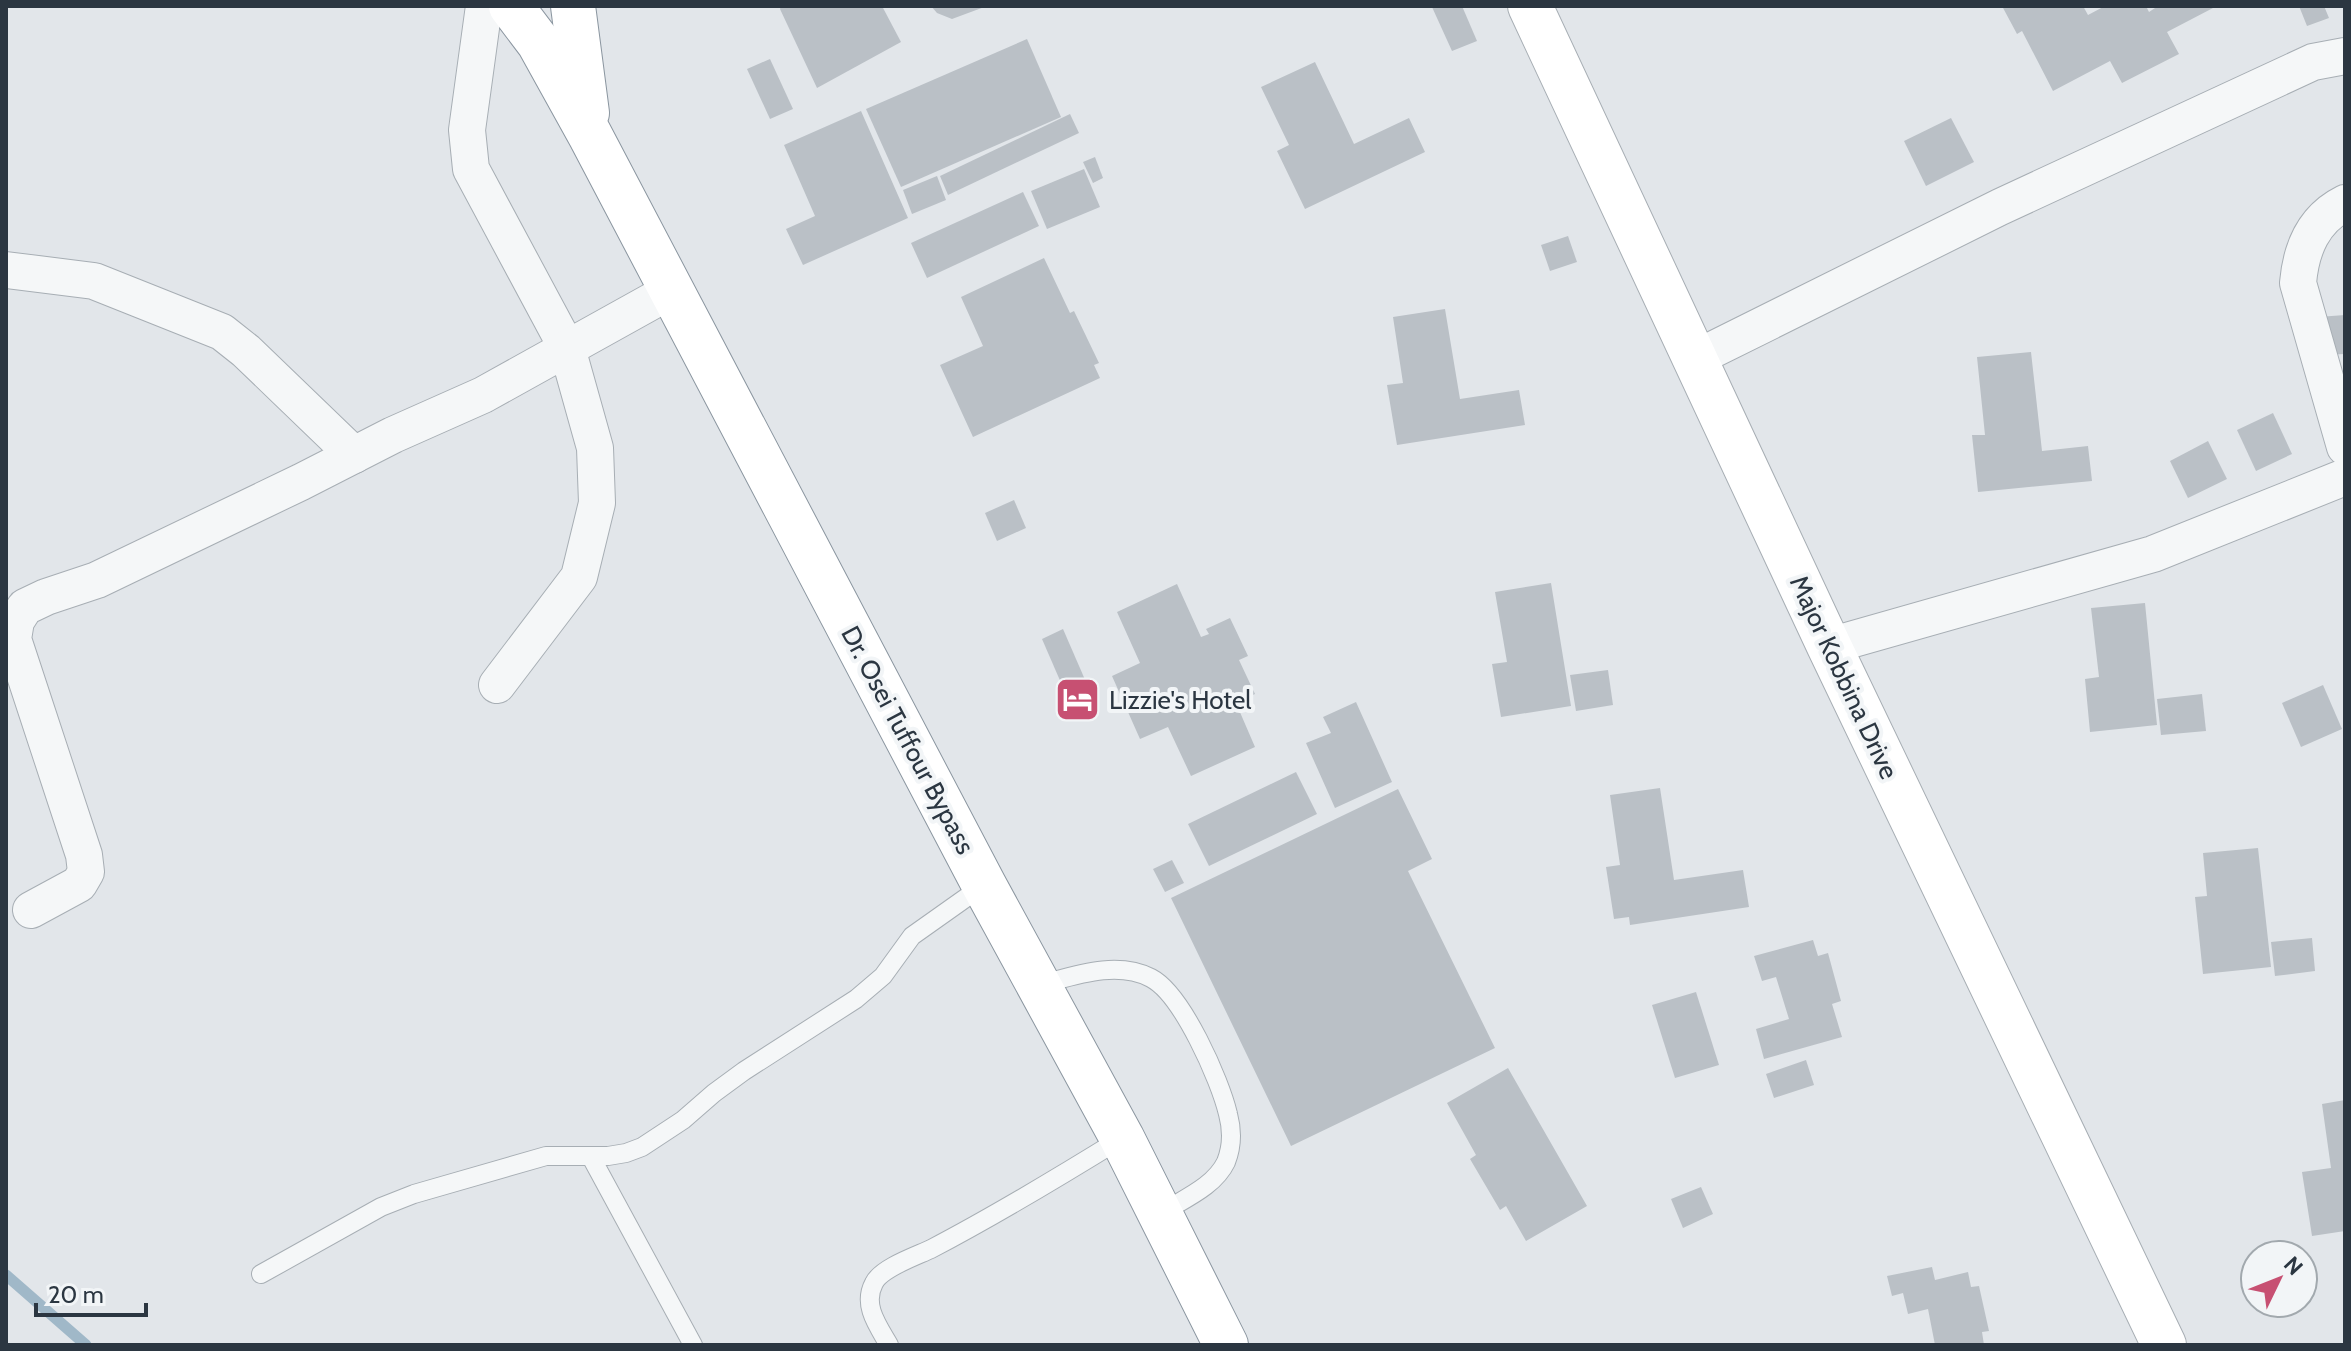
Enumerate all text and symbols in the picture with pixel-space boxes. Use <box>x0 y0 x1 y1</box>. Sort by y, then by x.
street label: Major Kobbina Drive <box>1783 570 1905 784</box>
street label: Dr. Osei Tuffour Bypass <box>834 621 982 860</box>
hotel icon: Lizzie's Hotel <box>1054 676 1102 724</box>
place label: Lizzie's Hotel <box>1109 684 1251 716</box>
north arrow <box>2239 1239 2319 1319</box>
text: N <box>2278 1251 2308 1281</box>
scale bar <box>36 1267 146 1317</box>
text: 20 m <box>48 1280 104 1309</box>

